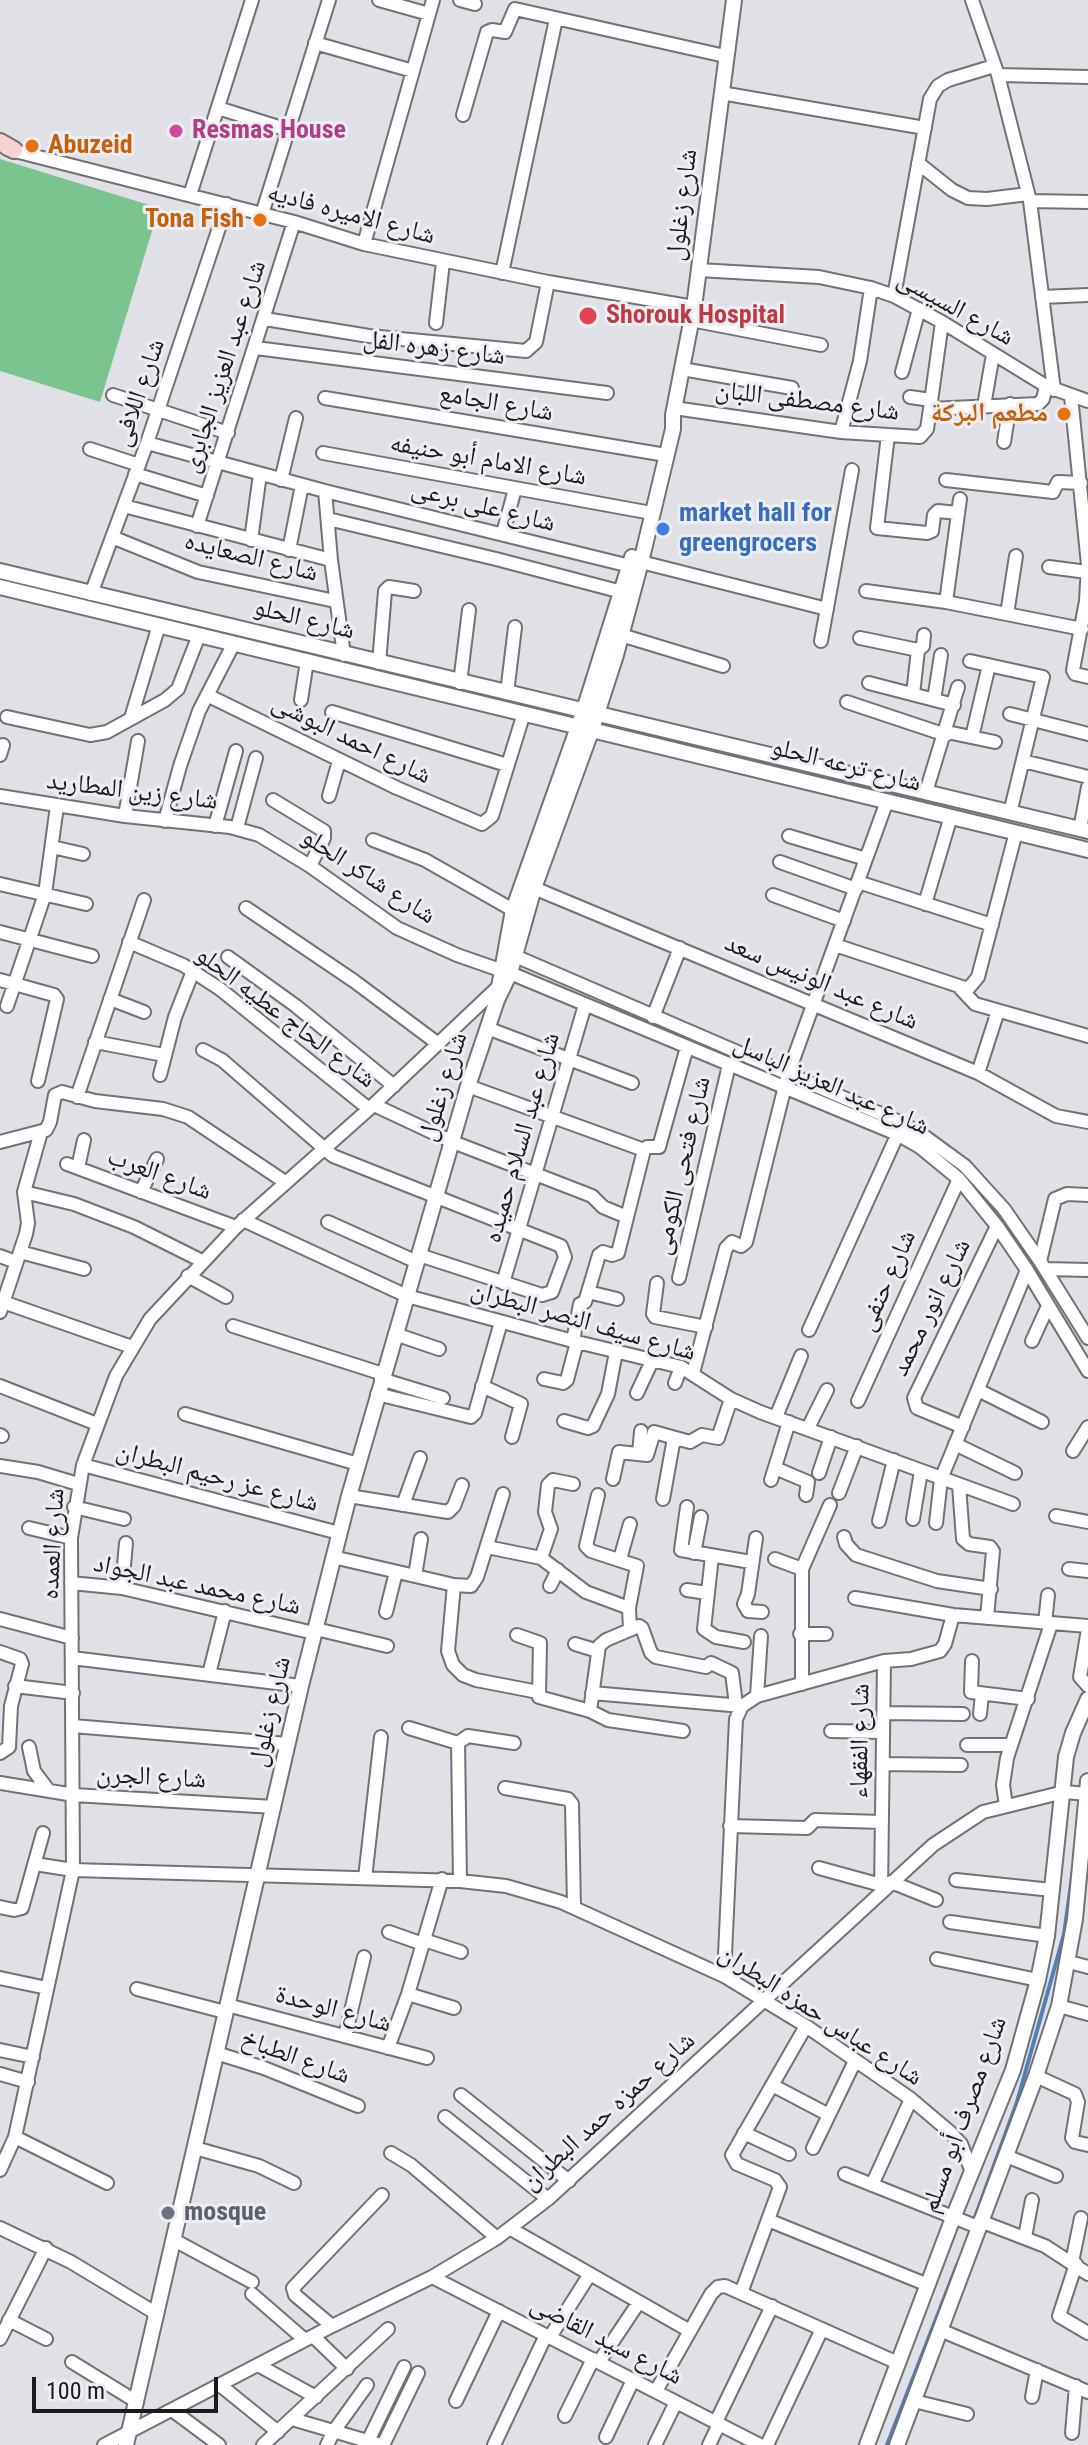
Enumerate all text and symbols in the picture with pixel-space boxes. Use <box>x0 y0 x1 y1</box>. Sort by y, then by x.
place label: Resmas House <box>192 115 346 147</box>
marker: Resmas House <box>167 122 185 140</box>
place label: Abuzeid <box>48 130 133 162</box>
marker: Abuzeid <box>23 137 41 155</box>
street label: شارع زغلول <box>661 147 705 263</box>
street label: شارع الاميره فاديه <box>264 178 438 252</box>
place label: Tona Fish <box>145 204 244 236</box>
marker: Tona Fish <box>251 211 269 229</box>
street label: شارع عبد العزيز الجابرى <box>176 257 274 477</box>
street label: شارع السيسى <box>891 264 1019 354</box>
place label: Shorouk Hospital <box>606 300 785 332</box>
marker: Shorouk Hospital <box>577 305 599 327</box>
street label: شارع زهره الفل <box>361 325 507 373</box>
street label: شارع اللافى <box>107 335 173 451</box>
street label: شارع مصطفى اللبان <box>713 375 901 429</box>
street label: شارع الجامع <box>437 379 555 429</box>
place label: مطعم البركة <box>931 398 1048 430</box>
marker: مطعم البركة <box>1055 405 1073 423</box>
street label: شارع الامام أبو حنيفه <box>387 428 589 494</box>
street label: شارع على برعى <box>408 474 558 540</box>
place label: market hall for greengrocers <box>679 498 832 560</box>
marker: market hall for greengrocers <box>654 520 672 538</box>
street label: شارع الصعايده <box>181 526 321 590</box>
street label: شارع الحلو <box>250 592 358 648</box>
street label: شارع احمد البوشى <box>266 688 436 792</box>
street label: شارع ترعه الحلو <box>768 732 924 800</box>
street label: شارع زين المطاريد <box>45 766 219 818</box>
street label: شارع شاكر الحلو <box>295 822 441 932</box>
street label: شارع عبد الونيس سعد <box>719 928 923 1038</box>
street label: شارع الحاج عطيه الحلو <box>189 940 381 1096</box>
street label: شارع زغلول <box>413 1029 475 1145</box>
street label: شارع عبد السلام حميده <box>478 1029 568 1247</box>
street label: شارع عبد العزيز الباسل <box>728 1029 934 1143</box>
street label: شارع فتحى الكومى <box>647 1074 719 1258</box>
street label: شارع العرب <box>103 1142 215 1208</box>
street label: شارع حنفى <box>852 1226 924 1336</box>
street label: شارع انور محمد <box>885 1234 979 1382</box>
street label: شارع سيف النصر البطران <box>467 1275 699 1369</box>
street label: شارع عز رحيم البطران <box>112 1436 322 1520</box>
street label: شارع العمده <box>36 1487 72 1601</box>
street label: شارع محمد عبد الجواد <box>91 1549 303 1623</box>
street label: شارع زغلول <box>243 1654 299 1770</box>
street label: شارع الفقهاء <box>844 1683 878 1799</box>
street label: شارع الجرن <box>95 1760 207 1796</box>
street label: شارع عباس حمزه البطران <box>712 1938 928 2094</box>
street label: شارع الوحدة <box>272 1980 394 2040</box>
street label: شارع مصرف أبو مسلم <box>915 2013 1015 2217</box>
street label: شارع الطباخ <box>236 2024 354 2092</box>
street label: شارع حمزه حمد البطران <box>516 2026 702 2198</box>
place label: mosque <box>184 2197 266 2229</box>
marker: mosque <box>159 2204 177 2222</box>
street label: شارع سيد القاضى <box>525 2289 687 2393</box>
scale bar <box>36 2361 222 2411</box>
text: 100 m <box>46 2377 105 2405</box>

